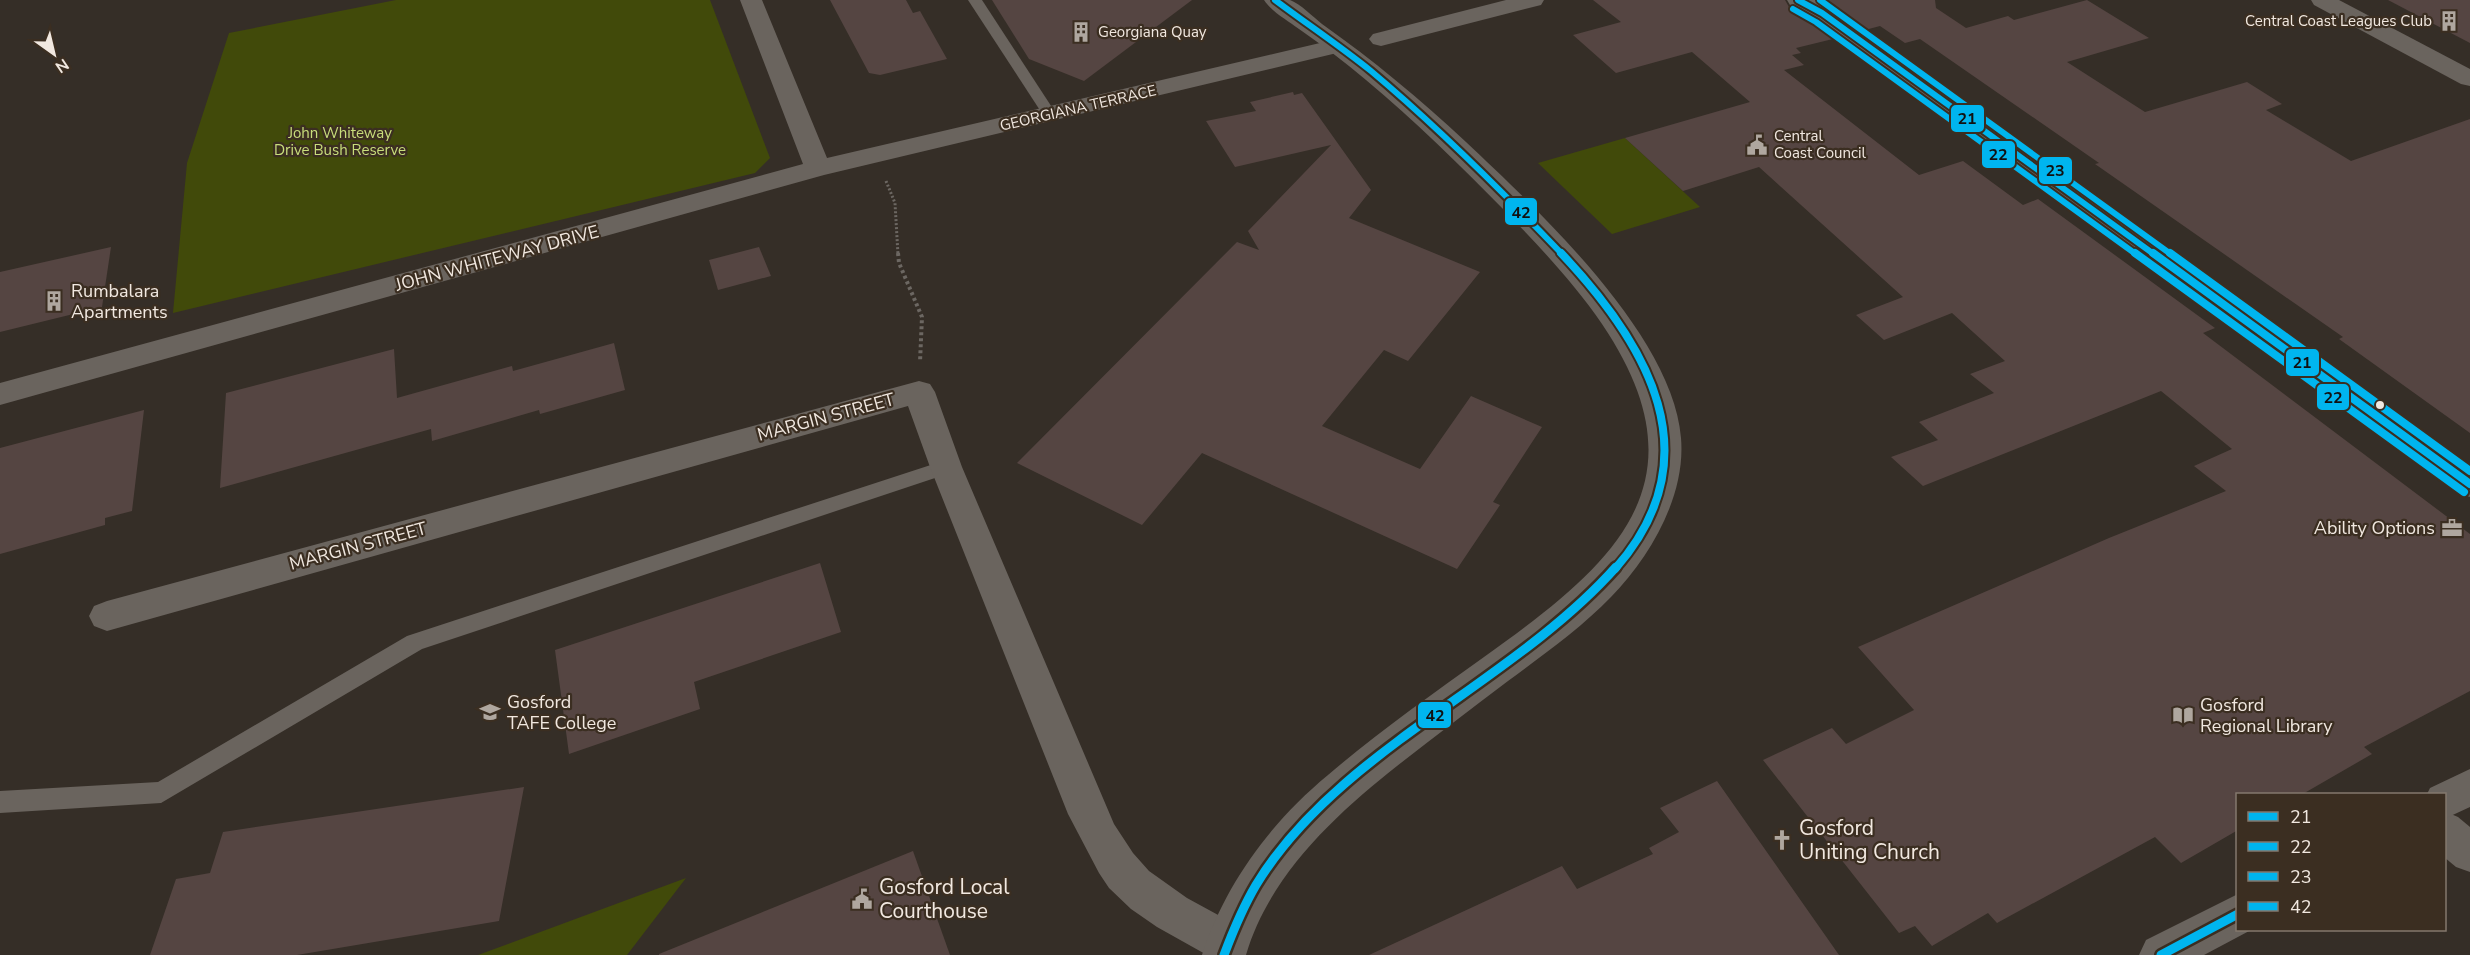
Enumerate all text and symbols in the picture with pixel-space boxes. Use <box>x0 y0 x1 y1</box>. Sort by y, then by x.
building icon: Central Coast Leagues Club <box>2437 9 2461 33</box>
place label: Central Coast Leagues Club <box>2245 11 2432 31</box>
building icon: Georgiana Quay <box>1069 20 1093 44</box>
place label: Georgiana Quay <box>1098 22 1207 42</box>
north arrow <box>24 24 84 84</box>
text: N <box>51 53 73 78</box>
street label: GEORGIANA TERRACE <box>998 80 1158 136</box>
line badge: 21 <box>1950 104 1985 133</box>
text: 21 <box>1957 108 1977 130</box>
park label: John Whiteway Drive Bush Reserve <box>274 123 406 160</box>
place label: Central Coast Council <box>1774 126 1866 163</box>
public building icon: Central Coast Council <box>1745 133 1769 157</box>
line badge: 22 <box>1981 140 2016 169</box>
text: 22 <box>1988 144 2008 166</box>
line badge: 23 <box>2038 156 2073 185</box>
text: 23 <box>2045 160 2065 182</box>
line badge: 42 <box>1504 197 1538 226</box>
text: 42 <box>1511 202 1531 224</box>
street label: JOHN WHITEWAY DRIVE <box>392 219 601 297</box>
place label: Rumbalara Apartments <box>71 279 168 324</box>
building icon: Rumbalara Apartments <box>42 289 66 313</box>
line badge: 21 <box>2285 348 2320 377</box>
text: 21 <box>2292 352 2312 374</box>
line badge: 22 <box>2316 383 2350 411</box>
street label: MARGIN STREET <box>755 387 898 447</box>
text: 22 <box>2323 387 2343 409</box>
unlabelled marker <box>2374 399 2386 411</box>
street label: MARGIN STREET <box>287 516 430 576</box>
place label: Ability Options <box>2314 516 2435 540</box>
office icon: Ability Options <box>2440 516 2464 540</box>
place label: Gosford TAFE College <box>507 690 616 735</box>
place label: Gosford Regional Library <box>2200 693 2333 738</box>
school or university icon: Gosford TAFE College <box>478 700 502 724</box>
line badge: 42 <box>1417 701 1452 729</box>
library icon: Gosford Regional Library <box>2171 703 2195 727</box>
text: 42 <box>1425 705 1445 727</box>
legend <box>2236 793 2446 931</box>
text: 21 <box>2290 805 2312 829</box>
place label: Gosford Uniting Church <box>1799 814 1940 866</box>
church icon: Gosford Uniting Church <box>1770 828 1794 852</box>
text: 22 <box>2290 835 2312 859</box>
text: 23 <box>2290 865 2312 889</box>
place label: Gosford Local Courthouse <box>879 873 1010 925</box>
public building icon: Gosford Local Courthouse <box>850 887 874 911</box>
text: 42 <box>2290 895 2312 919</box>

